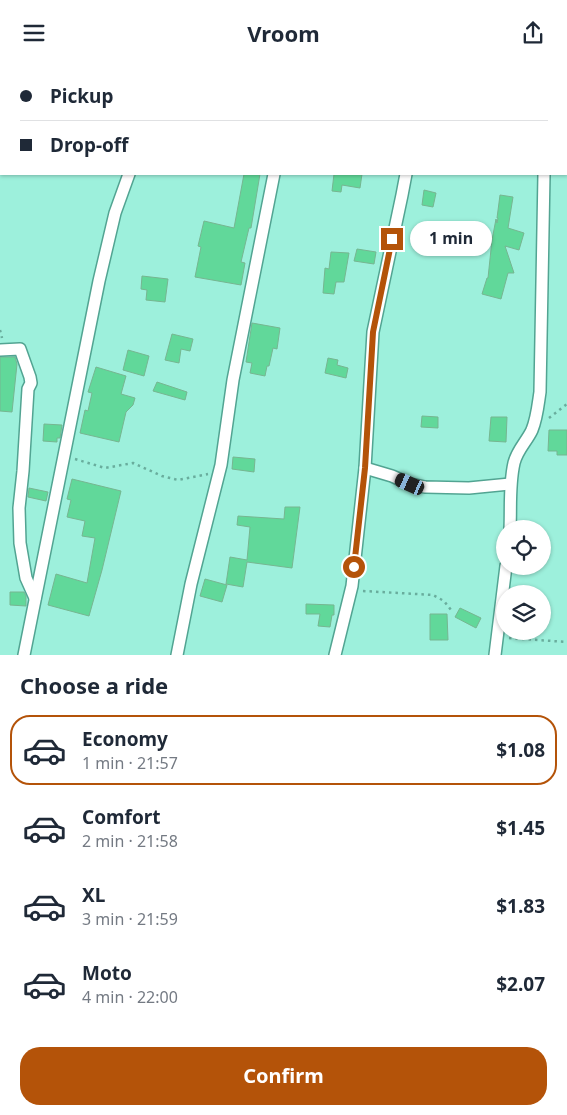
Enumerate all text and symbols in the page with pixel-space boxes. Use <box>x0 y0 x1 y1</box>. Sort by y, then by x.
text: Vroom <box>247 18 320 48</box>
icon: menu <box>20 19 48 47</box>
icon: share <box>519 19 547 47</box>
text: Pickup <box>50 83 113 109</box>
text: Drop-off <box>50 132 129 158</box>
callout: 1 min <box>410 221 492 257</box>
text: 1 min <box>429 227 473 249</box>
route end <box>381 228 403 250</box>
car <box>393 471 426 497</box>
map controls <box>496 520 551 640</box>
button: locate <box>496 520 551 575</box>
route start <box>343 556 365 578</box>
button: layers <box>496 585 551 640</box>
text: Choose a ride <box>20 670 168 700</box>
text: Economy <box>82 726 168 752</box>
icon: car <box>22 728 67 773</box>
text: $1.08 <box>496 737 545 763</box>
text: 1 min · 21:57 <box>82 752 178 774</box>
text: Comfort <box>82 804 161 830</box>
icon: car <box>22 806 67 851</box>
text: $1.45 <box>496 815 545 841</box>
text: 2 min · 21:58 <box>82 830 178 852</box>
text: XL <box>82 882 105 908</box>
icon: car <box>22 884 67 929</box>
text: $1.83 <box>496 893 545 919</box>
text: 3 min · 21:59 <box>82 908 178 930</box>
text: Moto <box>82 960 132 986</box>
icon: car <box>22 962 67 1007</box>
text: $2.07 <box>496 971 545 997</box>
text: 4 min · 22:00 <box>82 986 178 1008</box>
button: Confirm <box>20 1047 547 1105</box>

